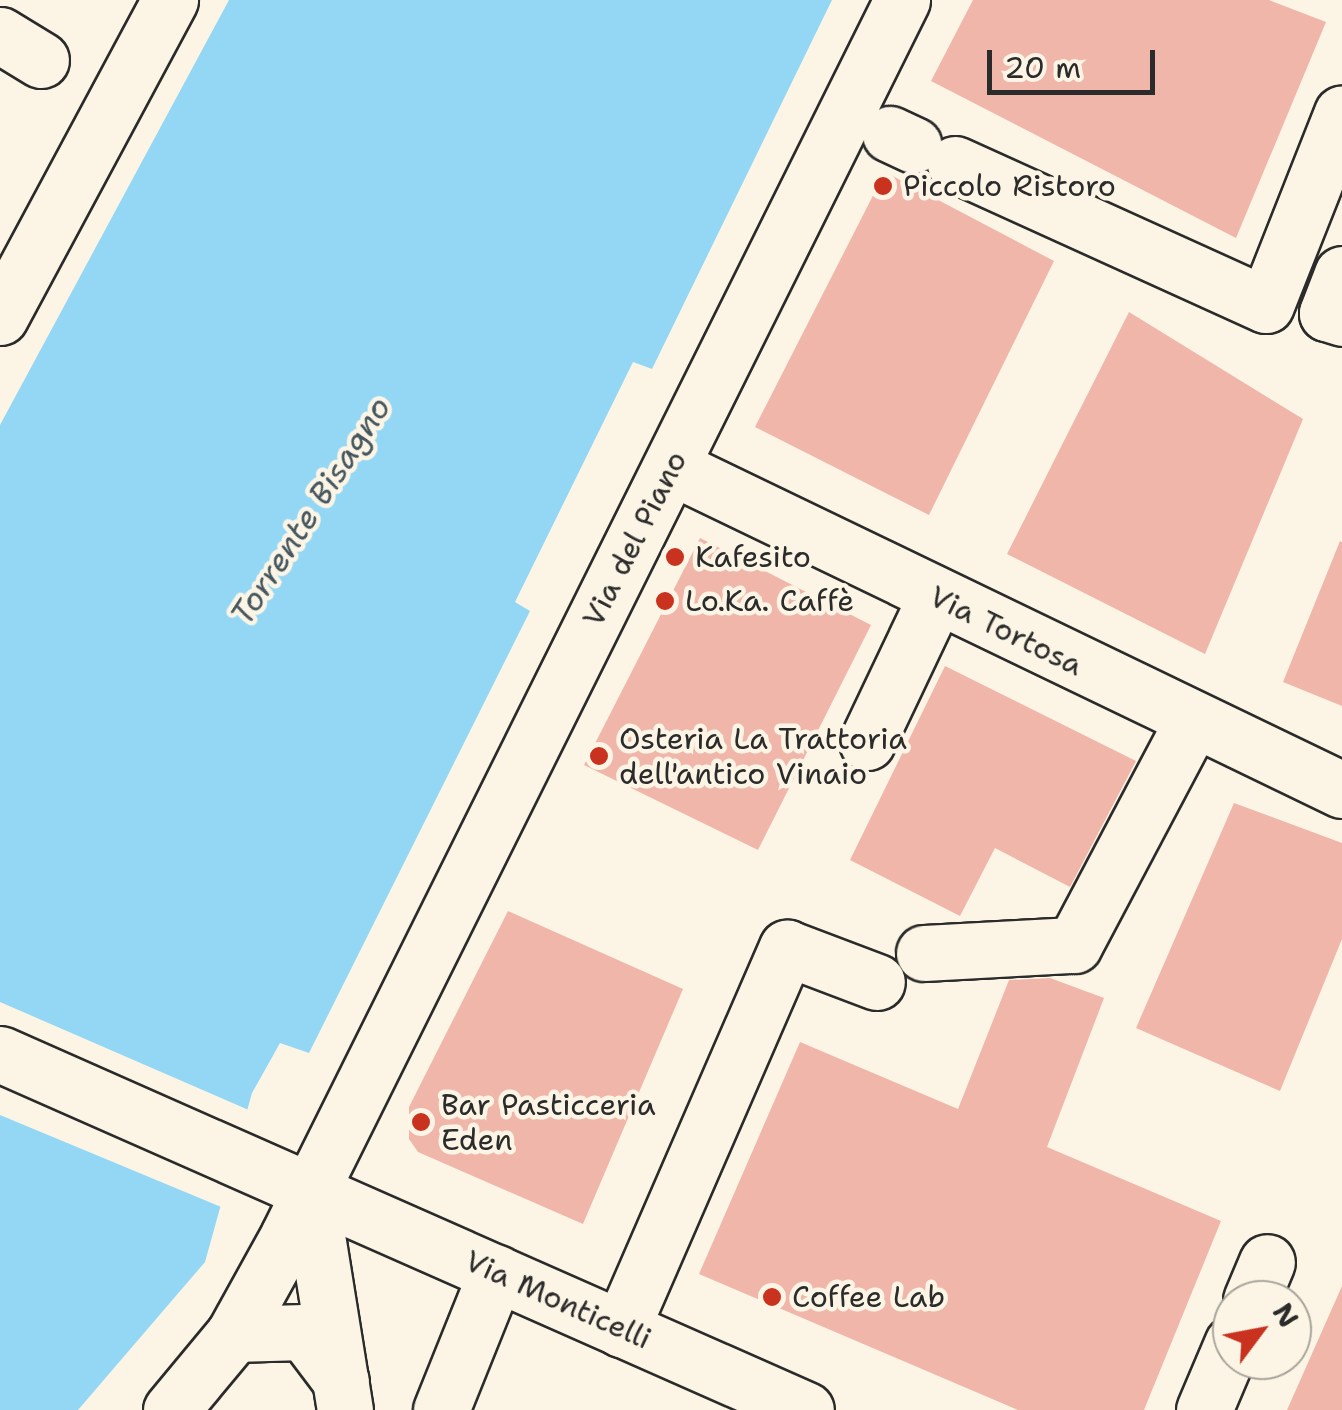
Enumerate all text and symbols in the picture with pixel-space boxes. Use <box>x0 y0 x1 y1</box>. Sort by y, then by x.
scale bar <box>992 30 1160 92</box>
text: 20 m <box>1004 47 1081 88</box>
place label: Piccolo Ristoro <box>903 168 1116 204</box>
marker: Piccolo Ristoro <box>872 175 894 197</box>
water label: Torrente Bisagno <box>223 390 399 632</box>
street label: Via del Piano <box>575 445 695 633</box>
place label: Kafesito <box>695 539 811 575</box>
marker: Kafesito <box>664 546 686 568</box>
street label: Via Tortosa <box>923 578 1089 684</box>
place label: Lo.Ka. Caffè <box>685 583 854 619</box>
marker: Lo.Ka. Caffè <box>654 590 676 612</box>
place label: Osteria La Trattoria dell'antico Vinaio <box>619 721 907 792</box>
marker: Osteria La Trattoria dell'antico Vinaio <box>588 745 610 767</box>
place label: Bar Pasticceria Eden <box>441 1087 656 1158</box>
marker: Bar Pasticceria Eden <box>410 1111 432 1133</box>
street label: Via Monticelli <box>459 1243 657 1357</box>
place label: Coffee Lab <box>792 1279 945 1315</box>
north arrow <box>1212 1280 1312 1380</box>
marker: Coffee Lab <box>761 1286 783 1308</box>
text: N <box>1264 1296 1308 1335</box>

